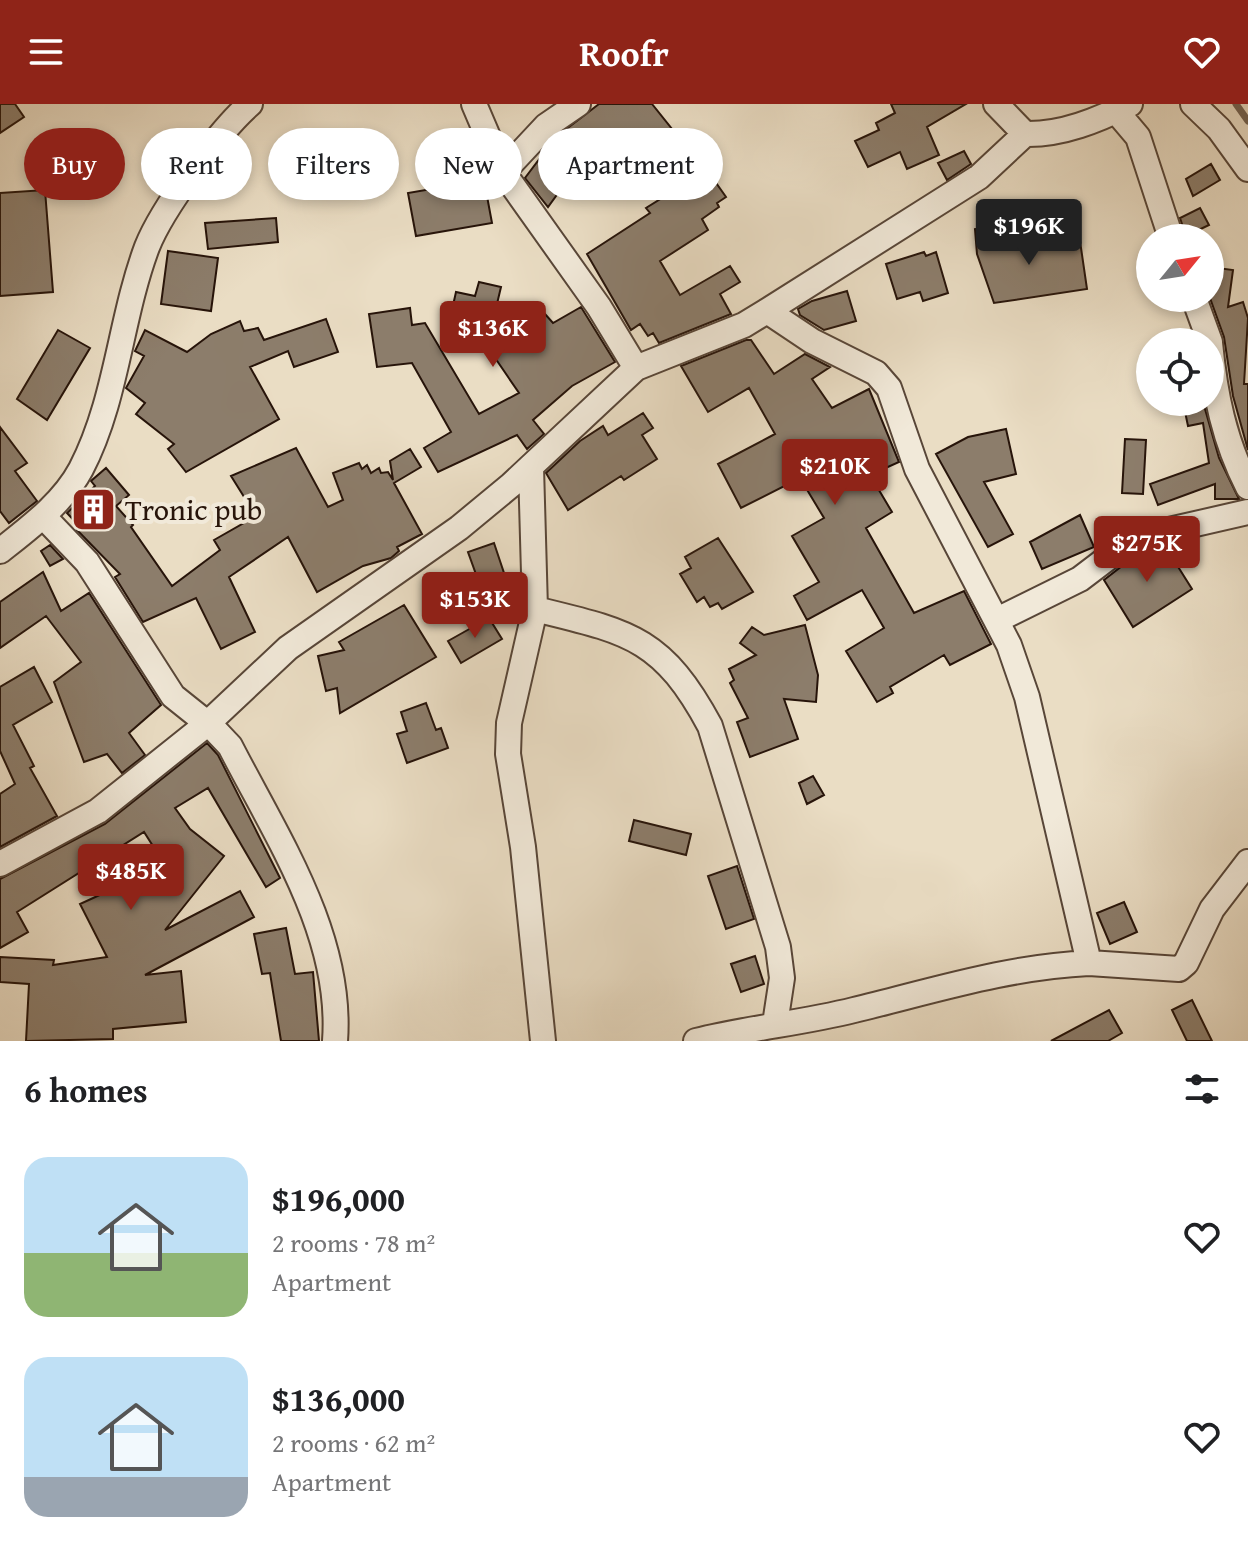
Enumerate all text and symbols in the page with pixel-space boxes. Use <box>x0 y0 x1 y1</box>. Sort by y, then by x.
text: Roofr <box>579 26 669 79</box>
icon: menu <box>24 30 68 74</box>
icon: heart <box>1180 30 1224 74</box>
chip: Buy <box>24 128 125 200</box>
chip: Rent <box>141 128 252 200</box>
chip: Filters <box>268 128 399 200</box>
chip: New <box>415 128 522 200</box>
chip: Apartment <box>538 128 723 200</box>
pin: $196K <box>973 199 1085 267</box>
text: $196K <box>994 205 1064 244</box>
north arrow <box>1136 224 1224 312</box>
map controls <box>1136 224 1224 416</box>
pin: $136K <box>437 301 549 369</box>
text: $136K <box>458 307 528 346</box>
button: locate <box>1136 328 1224 416</box>
pin: $210K <box>779 439 891 507</box>
text: $210K <box>800 445 870 484</box>
building icon: Tronic pub <box>70 485 118 533</box>
place label: Tronic pub <box>125 487 262 531</box>
pin: $275K <box>1091 516 1203 584</box>
text: $275K <box>1112 522 1182 561</box>
pin: $153K <box>419 572 531 640</box>
text: $153K <box>440 578 510 617</box>
pin: $485K <box>75 844 187 912</box>
text: $485K <box>96 850 166 889</box>
text: 6 homes <box>24 1065 148 1114</box>
icon: filters <box>1180 1067 1224 1111</box>
text: $196,000 <box>272 1174 405 1223</box>
icon: home <box>88 1189 184 1285</box>
icon: heart <box>1180 1215 1224 1259</box>
text: 2 rooms · 78 m² <box>272 1223 435 1262</box>
text: Apartment <box>272 1262 391 1301</box>
text: $136,000 <box>272 1374 405 1423</box>
icon: home <box>88 1389 184 1485</box>
icon: heart <box>1180 1415 1224 1459</box>
text: 2 rooms · 62 m² <box>272 1423 435 1462</box>
text: Apartment <box>272 1462 391 1501</box>

